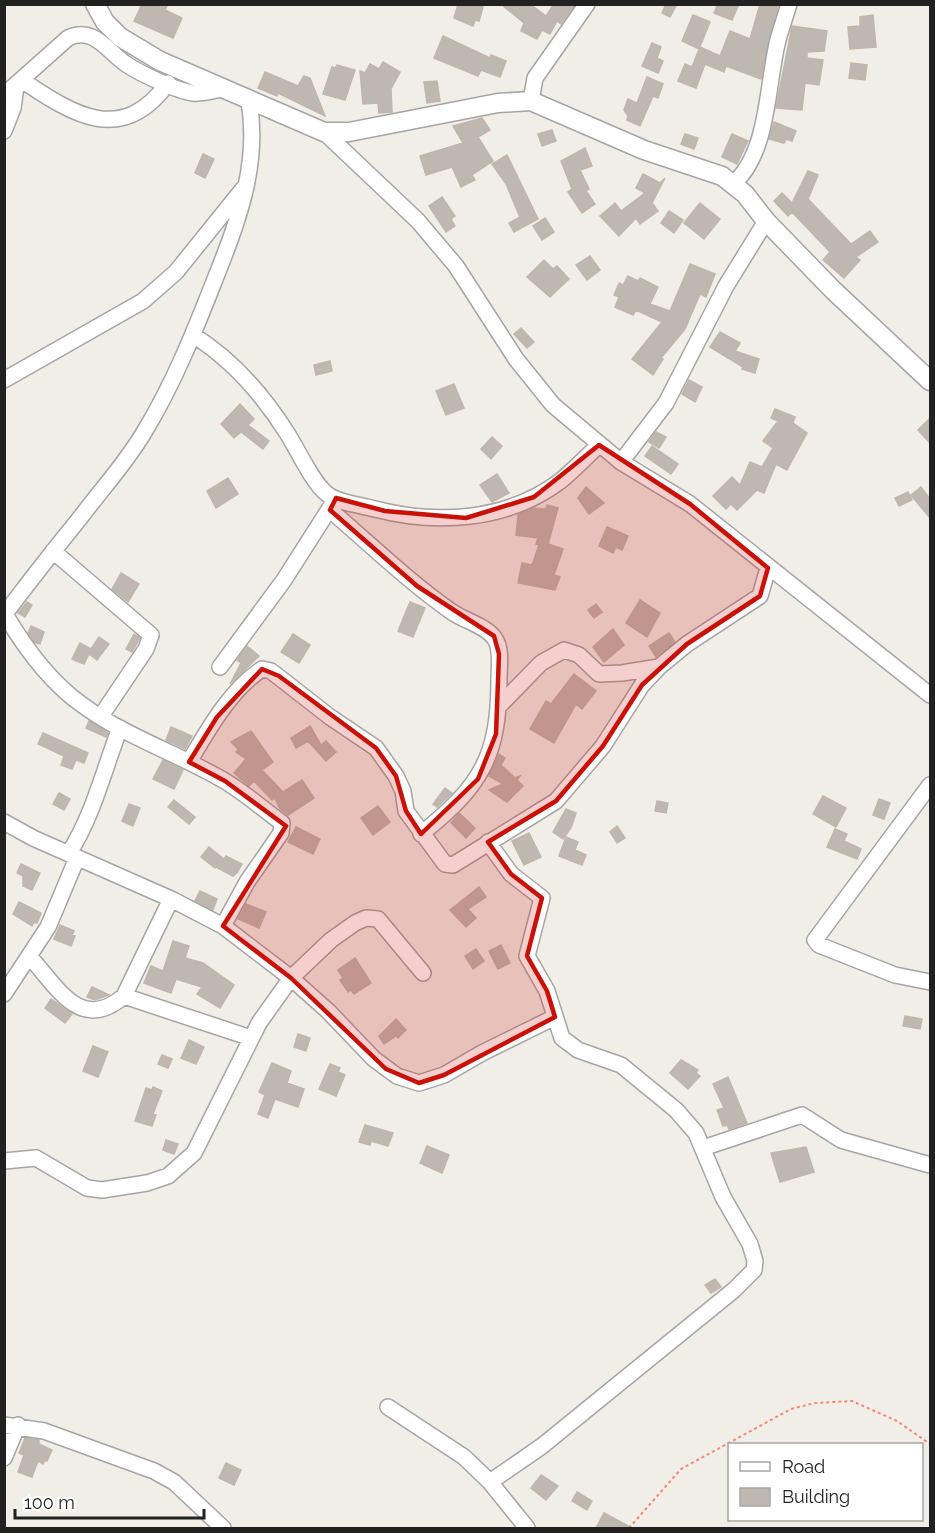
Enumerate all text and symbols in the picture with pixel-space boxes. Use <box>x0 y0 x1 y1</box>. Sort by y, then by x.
legend <box>728 1443 923 1521</box>
text: Road <box>782 1456 825 1477</box>
scale bar <box>15 1482 204 1520</box>
text: Building <box>782 1486 850 1507</box>
text: 100 m <box>24 1492 75 1513</box>

